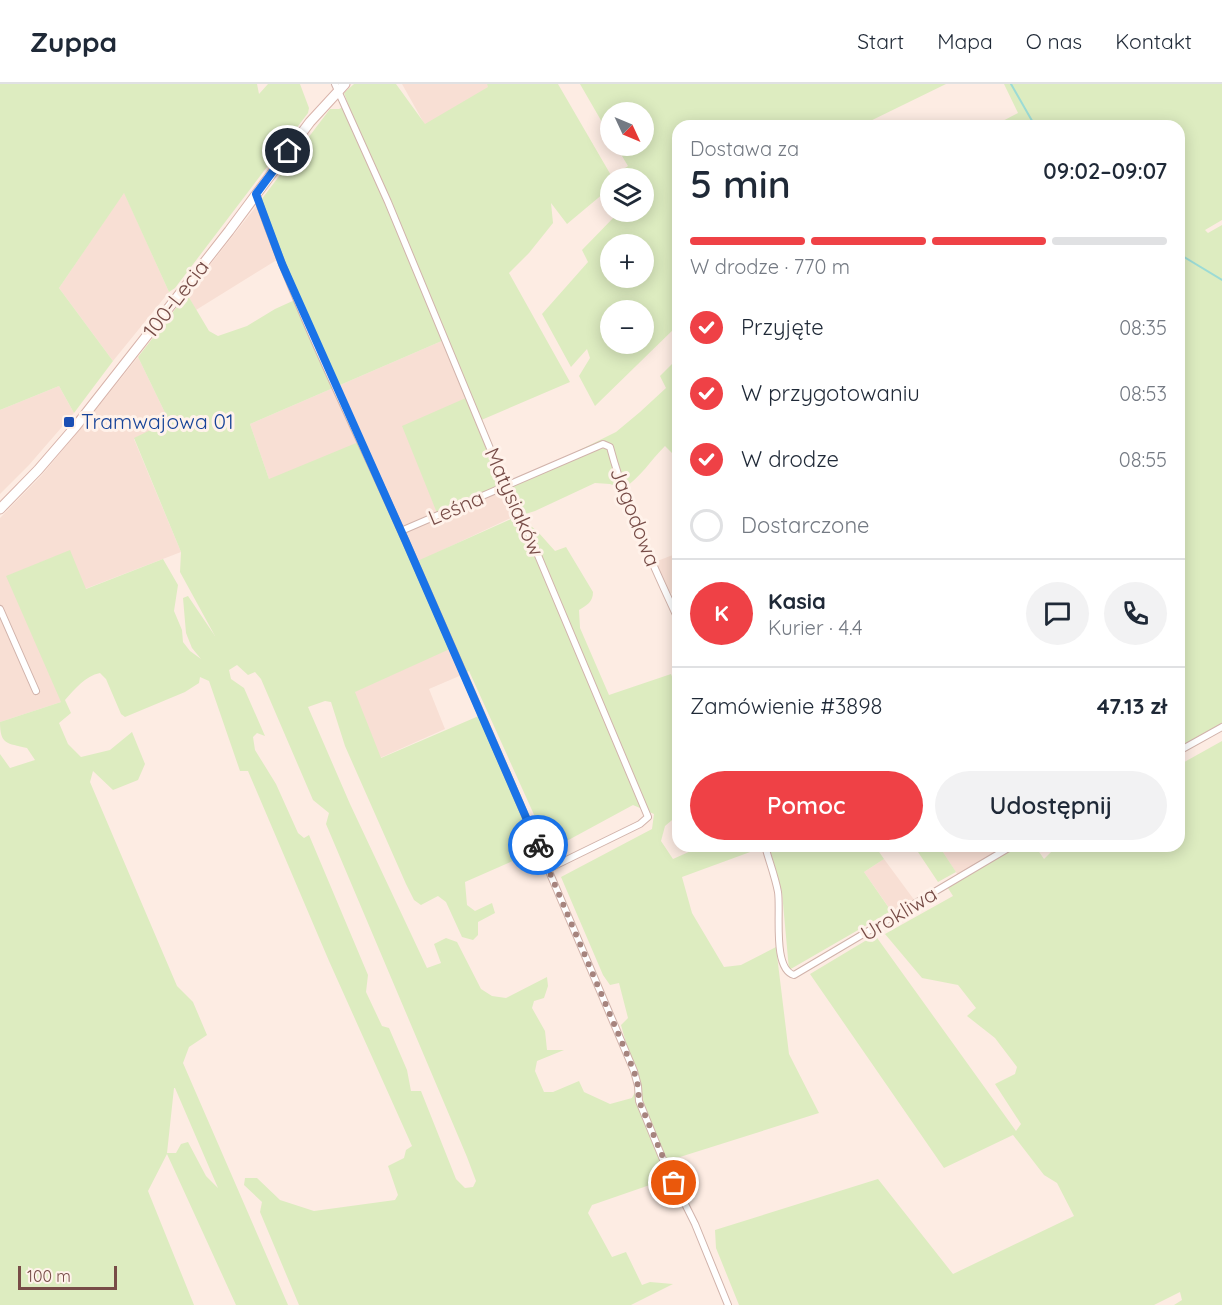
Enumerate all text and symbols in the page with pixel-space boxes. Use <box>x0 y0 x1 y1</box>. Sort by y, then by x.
text: Zuppa <box>30 24 117 59</box>
text: Start <box>857 28 904 54</box>
text: Mapa <box>937 28 993 54</box>
text: O nas <box>1026 28 1082 54</box>
text: Kontakt <box>1115 28 1192 54</box>
north arrow <box>600 102 654 156</box>
map controls <box>600 102 654 354</box>
pin <box>262 125 313 176</box>
icon: home <box>271 134 304 167</box>
text: Dostawa za <box>690 136 799 161</box>
text: 09:02–09:07 <box>1043 157 1167 185</box>
text: 5 min <box>690 159 791 208</box>
button: layers <box>600 168 654 222</box>
button: + <box>600 234 654 288</box>
street label: 100-Lecia <box>137 254 214 343</box>
text: W drodze · 770 m <box>690 254 850 279</box>
button: − <box>600 300 654 354</box>
icon: check <box>690 311 723 344</box>
text: Przyjęte <box>741 313 824 341</box>
text: 08:35 <box>1119 315 1167 340</box>
icon: check <box>690 377 723 410</box>
text: W przygotowaniu <box>741 379 920 407</box>
text: 08:53 <box>1119 381 1167 406</box>
place label: Tramwajowa 01 <box>81 408 234 434</box>
marker: Tramwajowa 01 <box>62 415 76 429</box>
street label: Matysiaków <box>480 443 550 560</box>
icon: check <box>690 443 723 476</box>
text: W drodze <box>741 445 839 473</box>
text: 08:55 <box>1119 447 1167 472</box>
street label: Jagodowa <box>605 463 667 570</box>
street label: Leśna <box>424 484 487 530</box>
text: Dostarczone <box>741 511 870 539</box>
button: chat <box>1026 582 1089 645</box>
button: phone <box>1104 582 1167 645</box>
text: Kasia <box>768 587 826 615</box>
text: K <box>714 599 729 627</box>
text: Kurier · 4.4 <box>768 615 863 640</box>
text: Zamówienie #3898 <box>690 692 882 720</box>
text: 47.13 zł <box>1097 692 1167 720</box>
button: Pomoc <box>690 771 923 840</box>
button: Udostępnij <box>935 771 1167 840</box>
courier <box>508 815 568 875</box>
icon: bike <box>522 829 555 862</box>
street label: Urokliwa <box>856 880 941 946</box>
pin <box>648 1157 699 1208</box>
icon: bag <box>657 1166 690 1199</box>
scale bar <box>18 1263 117 1290</box>
text: 100 m <box>27 1266 71 1286</box>

